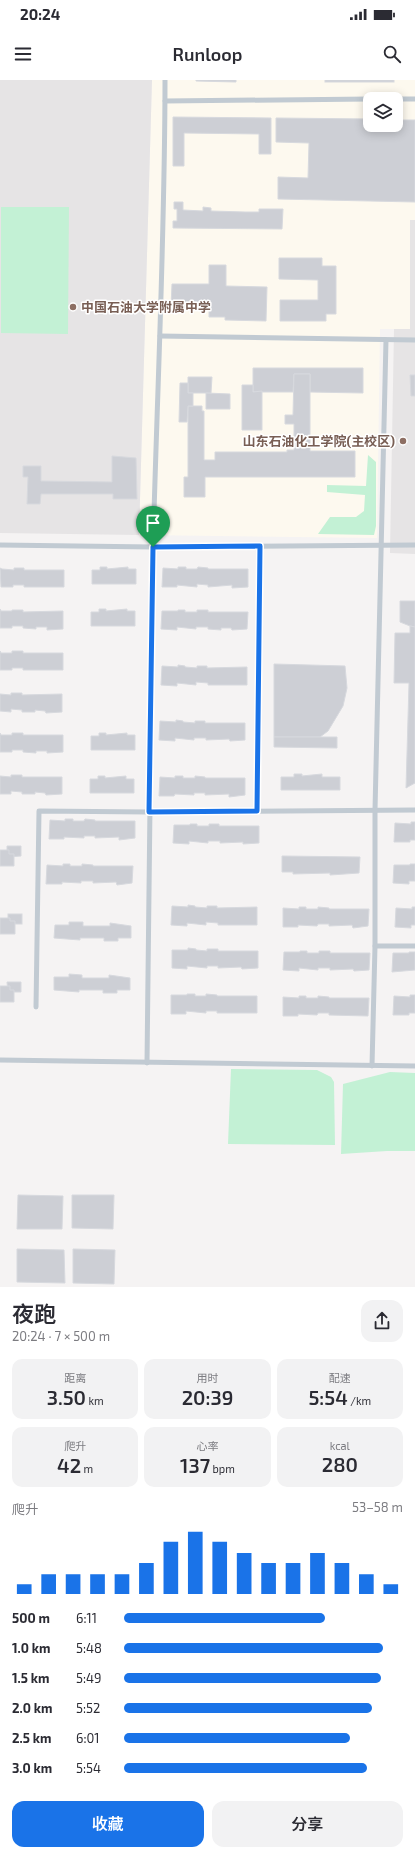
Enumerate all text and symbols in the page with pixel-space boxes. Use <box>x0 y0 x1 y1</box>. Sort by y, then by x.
text: 20:24 <box>20 5 60 23</box>
icon: menu <box>12 43 34 65</box>
text: Runloop <box>173 43 242 65</box>
icon: search <box>381 43 403 65</box>
map controls <box>363 92 403 132</box>
button: layers <box>363 92 403 132</box>
place label: 中国石油大学附属中学 <box>81 299 211 315</box>
marker: 中国石油大学附属中学 <box>68 302 78 312</box>
place label: 山东石油化工学院(主校区) <box>242 433 395 449</box>
marker: 山东石油化工学院(主校区) <box>398 436 408 446</box>
pin <box>136 506 170 547</box>
icon: arrive <box>142 512 164 534</box>
text: 夜跑 <box>12 1300 56 1326</box>
button: share <box>361 1300 403 1342</box>
text: 20:24 · 7 × 500 m <box>12 1328 110 1344</box>
text: 距离 <box>64 1371 86 1384</box>
text: 用时 <box>196 1371 218 1384</box>
text: 配速 <box>329 1371 351 1384</box>
text: 3.50 <box>47 1385 86 1409</box>
text: 20:39 <box>182 1385 233 1409</box>
text: 5:54 <box>308 1385 348 1409</box>
text: km <box>86 1394 104 1407</box>
text: /km <box>348 1394 371 1407</box>
text: 爬升 <box>64 1439 86 1452</box>
text: 心率 <box>196 1439 218 1452</box>
text: kcal <box>330 1439 350 1452</box>
text: 280 <box>322 1452 358 1476</box>
text: 42 <box>57 1453 81 1477</box>
text: 137 <box>180 1453 210 1477</box>
text: m <box>81 1462 93 1475</box>
text: bpm <box>210 1462 235 1475</box>
text: 53–58 m <box>352 1499 403 1515</box>
text: 爬升 <box>12 1501 38 1517</box>
text: 500 m <box>12 1610 50 1626</box>
text: 6:11 <box>76 1610 97 1626</box>
text: 1.0 km <box>12 1640 51 1656</box>
text: 5:48 <box>76 1640 102 1656</box>
text: 1.5 km <box>12 1670 50 1686</box>
text: 5:49 <box>76 1670 101 1686</box>
text: 2.0 km <box>12 1700 52 1716</box>
text: 5:52 <box>76 1700 100 1716</box>
text: 2.5 km <box>12 1730 51 1746</box>
text: 6:01 <box>76 1730 100 1746</box>
text: 3.0 km <box>12 1760 52 1776</box>
text: 5:54 <box>76 1760 101 1776</box>
button: 收藏 <box>12 1801 204 1847</box>
button: 分享 <box>212 1801 403 1847</box>

